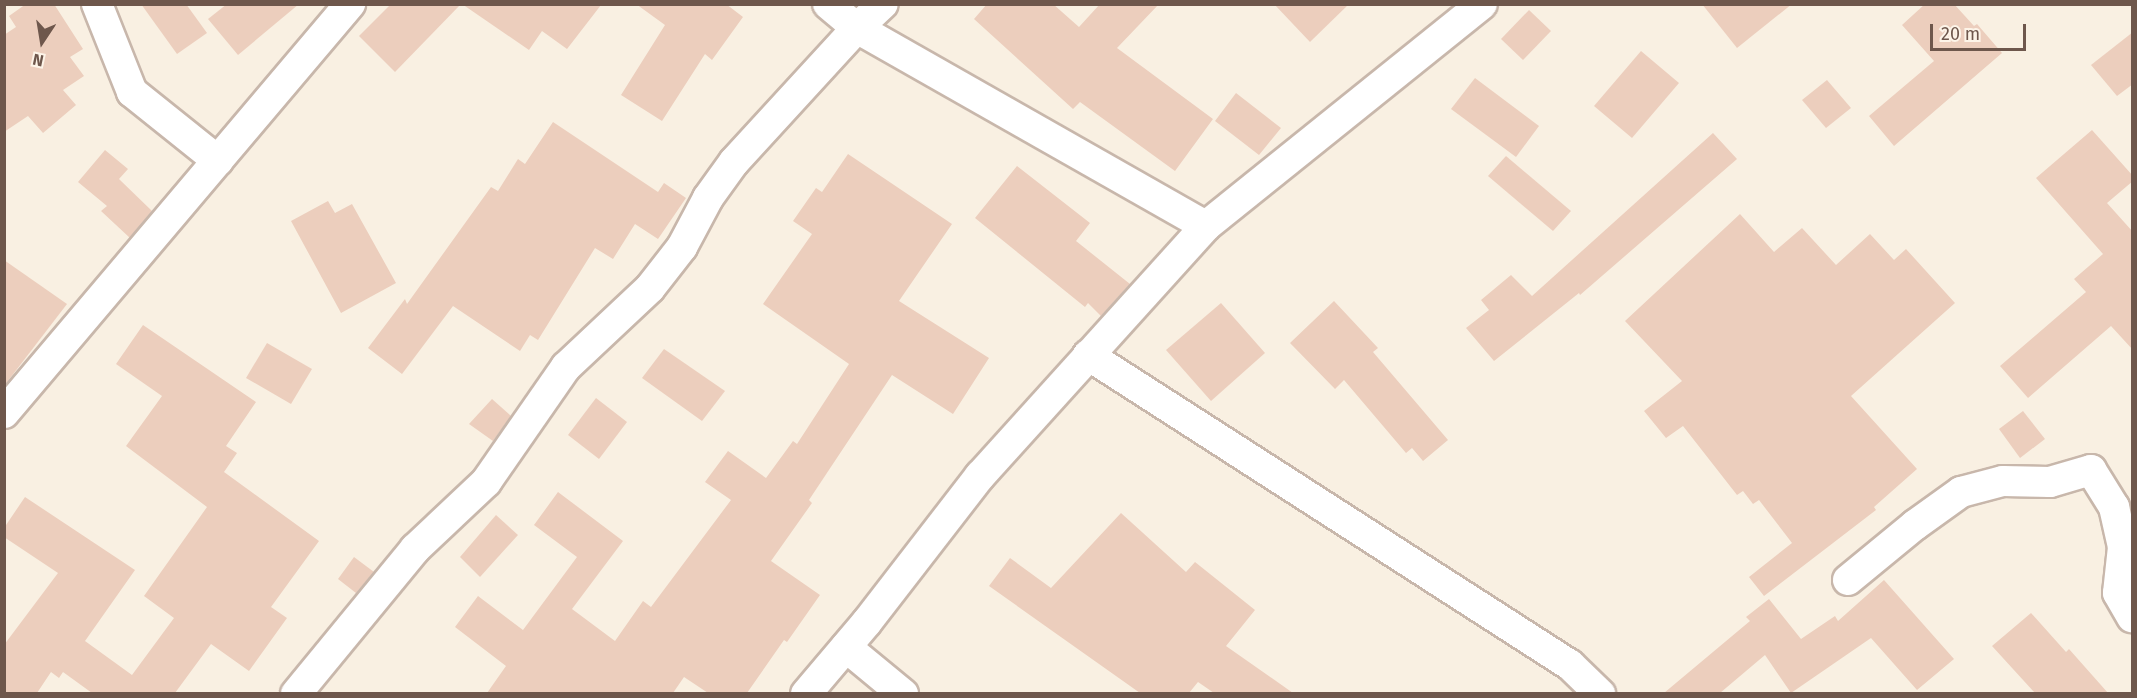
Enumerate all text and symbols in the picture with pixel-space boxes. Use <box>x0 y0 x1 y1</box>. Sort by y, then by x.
north arrow <box>12 12 72 72</box>
scale bar <box>1933 12 2029 50</box>
text: 20 m <box>1941 23 1980 45</box>
text: N <box>31 50 45 70</box>

